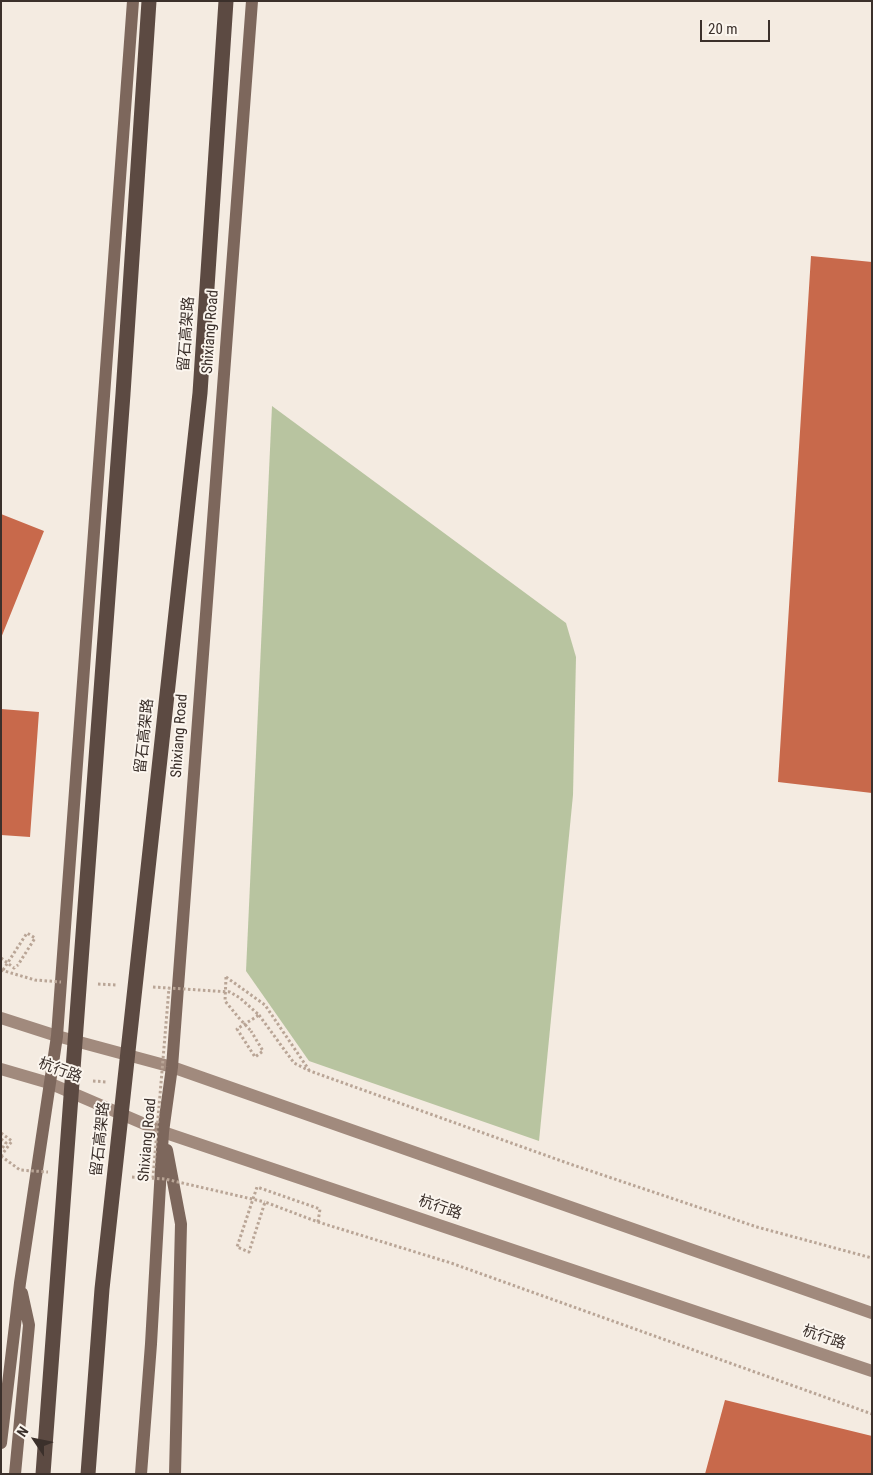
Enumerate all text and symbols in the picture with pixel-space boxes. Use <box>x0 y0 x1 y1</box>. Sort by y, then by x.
scale bar <box>703 10 773 42</box>
text: 20 m <box>708 20 738 38</box>
street label: Shixiang Road <box>199 290 223 374</box>
street label: 留石高架路 <box>175 296 199 372</box>
street label: Shixiang Road <box>168 694 192 778</box>
street label: 留石高架路 <box>132 698 158 774</box>
street label: 杭行路 <box>36 1055 84 1087</box>
street label: Shixiang Road <box>135 1097 161 1183</box>
street label: 留石高架路 <box>88 1101 114 1177</box>
street label: 杭行路 <box>416 1192 464 1224</box>
street label: 杭行路 <box>800 1322 848 1354</box>
north arrow <box>10 1415 60 1465</box>
text: N <box>14 1424 32 1440</box>

